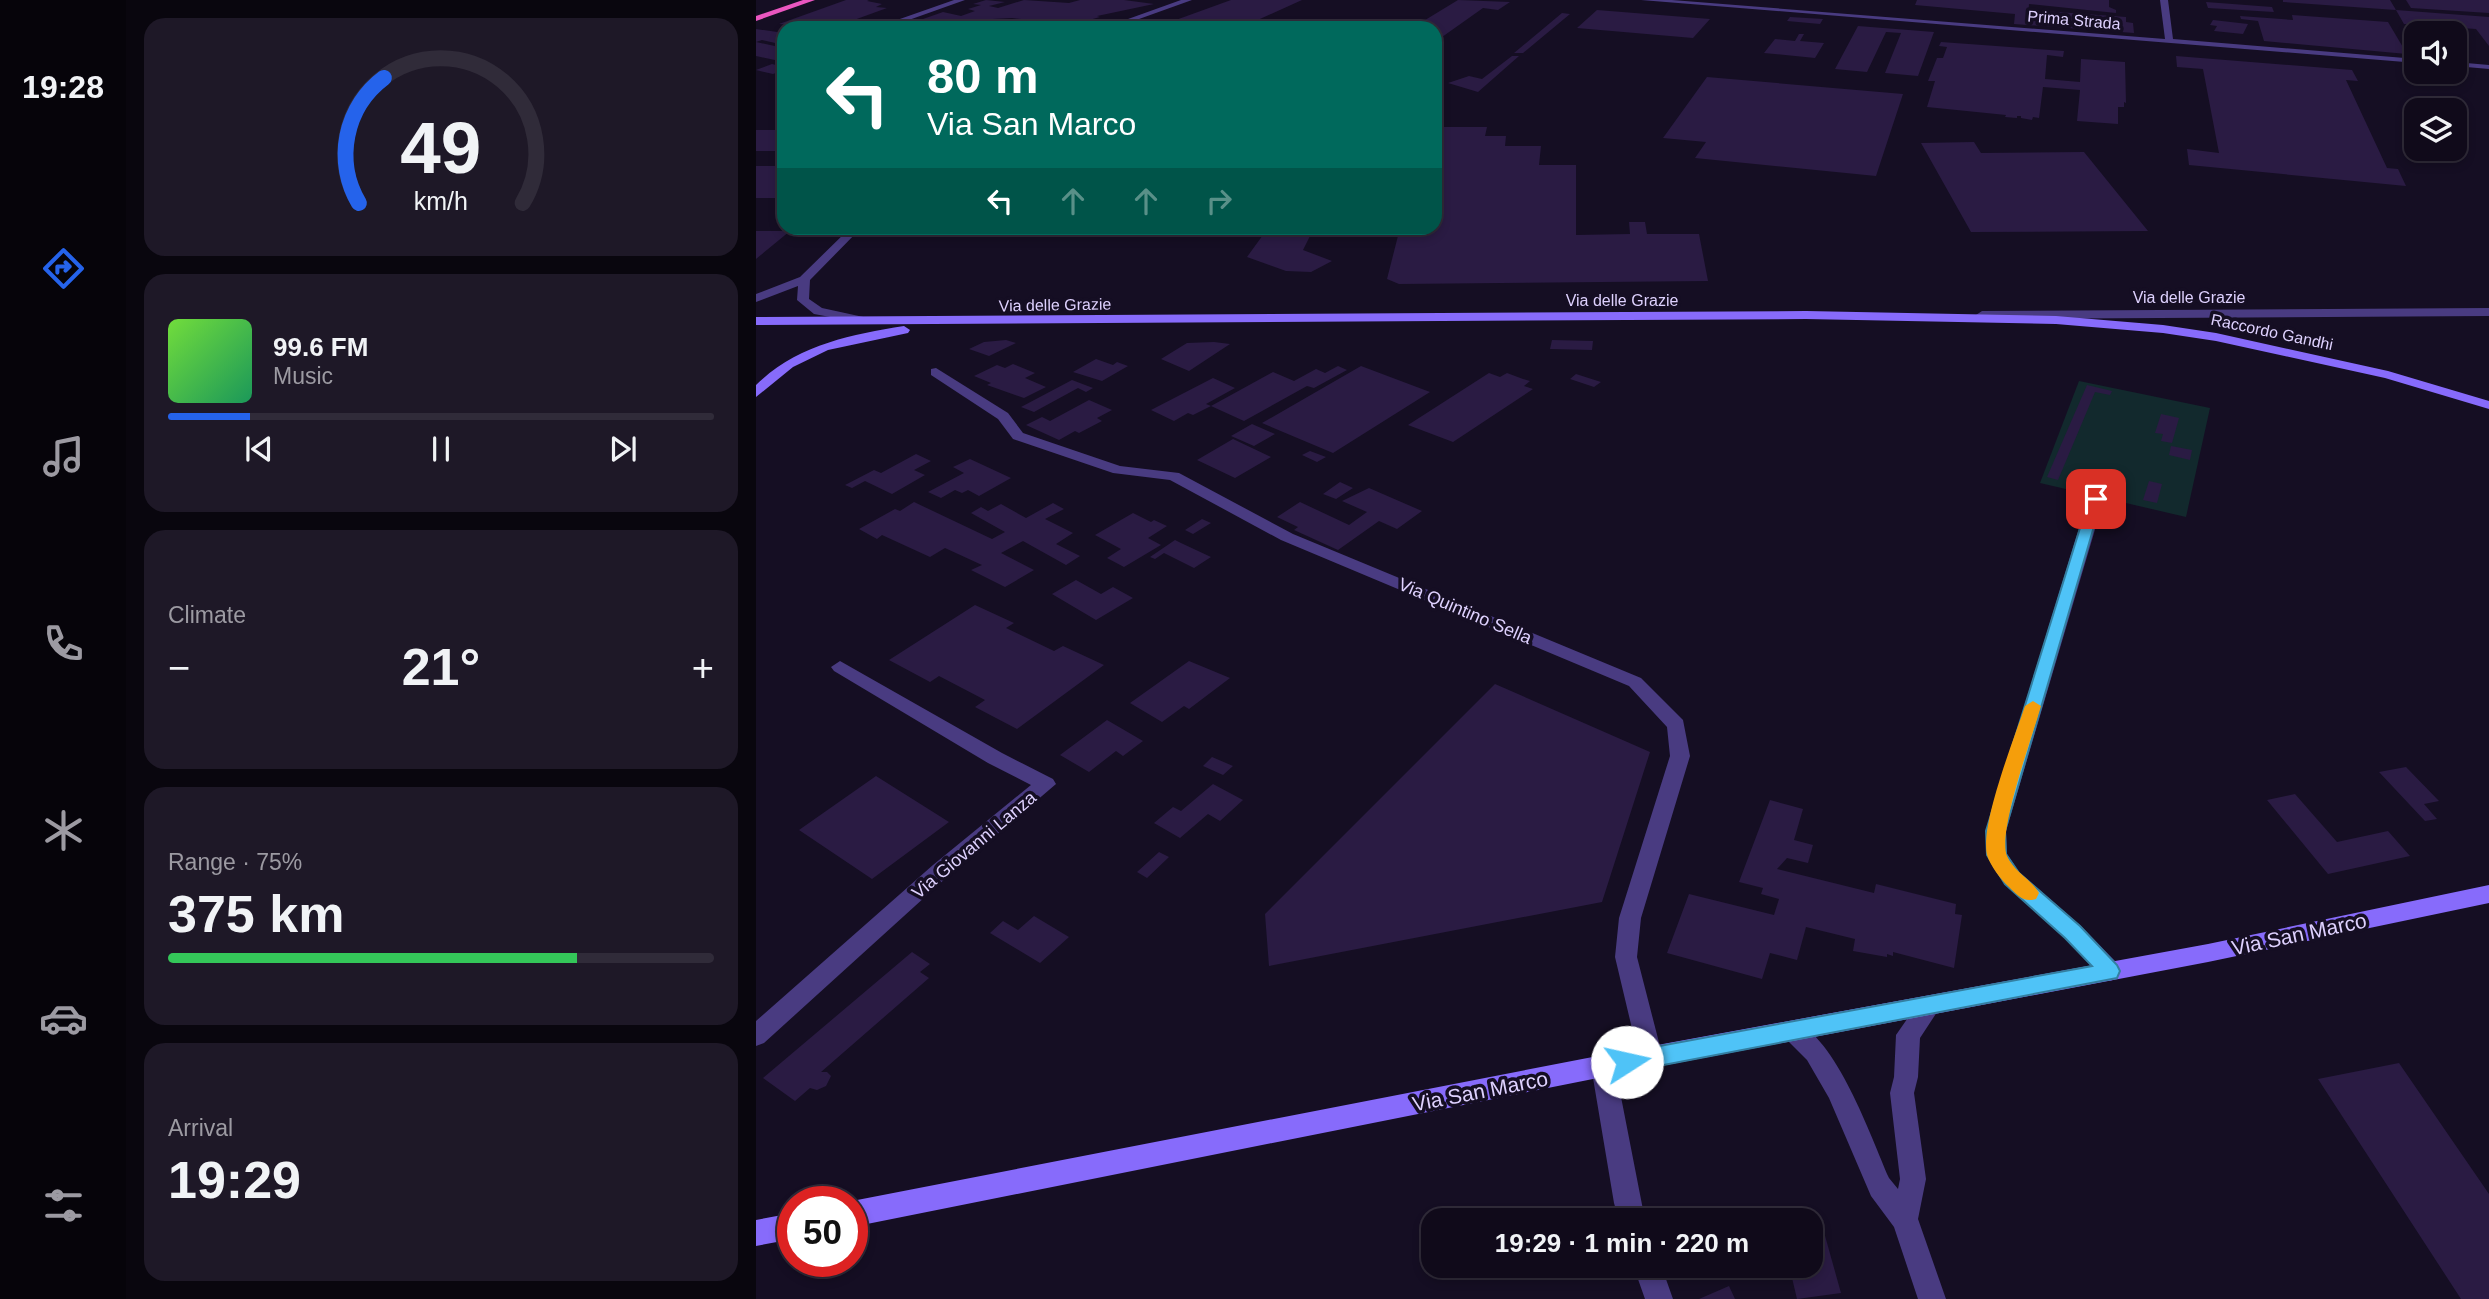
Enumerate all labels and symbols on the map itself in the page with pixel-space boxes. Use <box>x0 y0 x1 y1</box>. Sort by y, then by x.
street label: Prima Strada <box>2027 7 2121 33</box>
street label: Via delle Grazie <box>2133 289 2245 306</box>
street label: Via delle Grazie <box>1566 292 1678 309</box>
street label: Via delle Grazie <box>999 296 1112 314</box>
street label: Raccordo Gandhi <box>2209 311 2335 353</box>
pin <box>2066 469 2126 529</box>
street label: Via Quintino Sella <box>1395 574 1536 648</box>
street label: Via Giovanni Lanza <box>908 787 1041 903</box>
street label: Via San Marco <box>2229 908 2369 960</box>
position arrow <box>1590 1025 1664 1099</box>
street label: Via San Marco <box>1410 1067 1550 1115</box>
speed limit sign: 50 <box>777 1186 868 1277</box>

